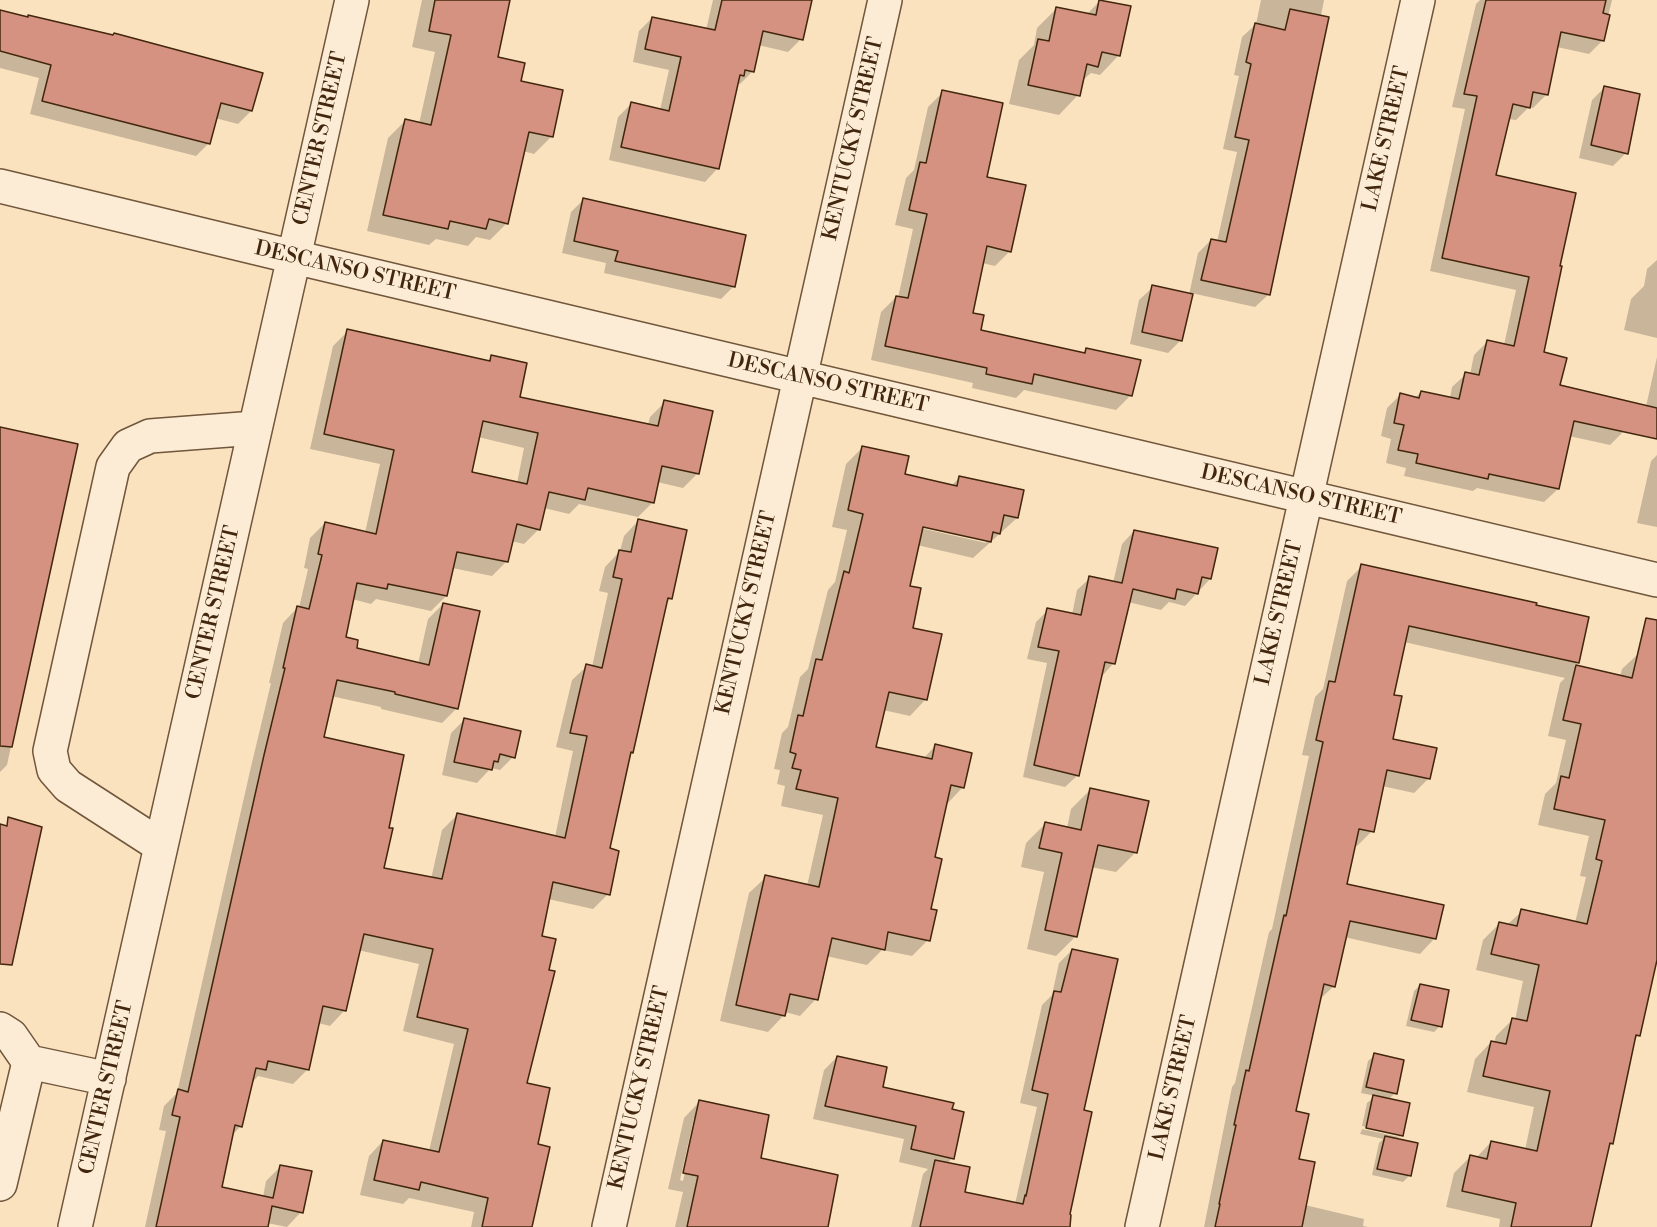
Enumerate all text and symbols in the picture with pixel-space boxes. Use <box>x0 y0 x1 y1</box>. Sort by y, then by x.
street label: KENTUCKY STREET <box>818 35 890 243</box>
street label: CENTER STREET <box>289 50 353 228</box>
street label: LAKE STREET <box>1358 64 1416 214</box>
street label: DESCANSO STREET <box>252 237 458 307</box>
street label: DESCANSO STREET <box>725 349 931 419</box>
street label: DESCANSO STREET <box>1198 461 1404 531</box>
street label: KENTUCKY STREET <box>711 509 783 717</box>
street label: CENTER STREET <box>182 524 246 702</box>
street label: LAKE STREET <box>1251 538 1309 688</box>
street label: KENTUCKY STREET <box>604 984 676 1192</box>
street label: CENTER STREET <box>75 999 139 1177</box>
street label: LAKE STREET <box>1145 1013 1203 1163</box>

